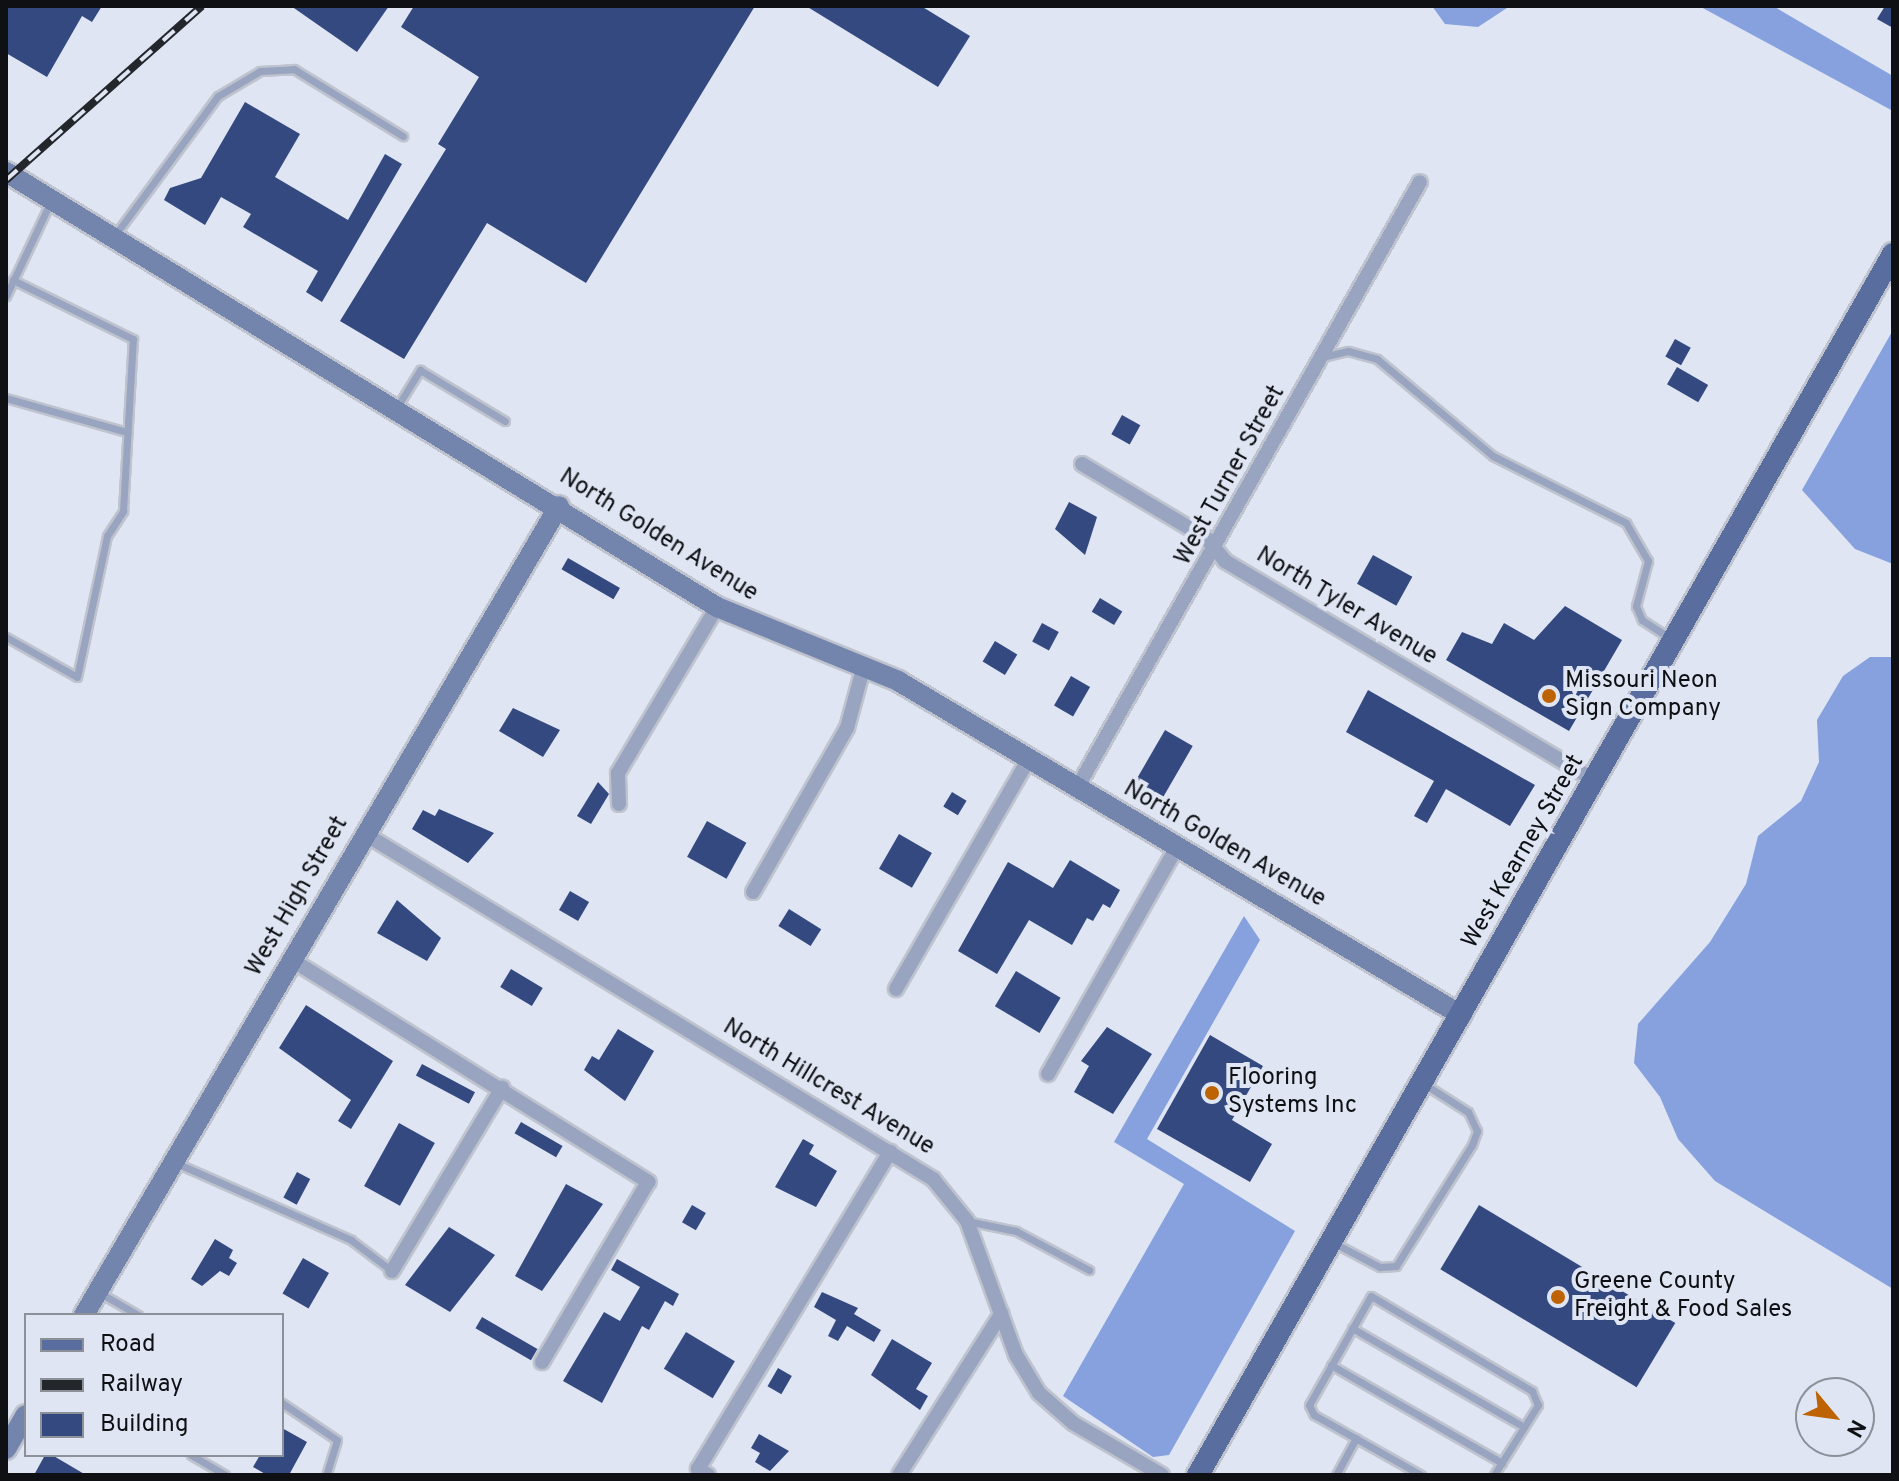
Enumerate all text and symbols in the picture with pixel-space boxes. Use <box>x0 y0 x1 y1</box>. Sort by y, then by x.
street label: West Turner Street <box>1169 381 1293 571</box>
street label: North Golden Avenue <box>553 463 763 609</box>
street label: North Tyler Avenue <box>1249 541 1443 673</box>
place label: Missouri Neon Sign Company <box>1565 668 1721 724</box>
marker: Missouri Neon Sign Company <box>1540 687 1558 705</box>
street label: West Kearney Street <box>1457 750 1591 954</box>
street label: North Golden Avenue <box>1117 775 1331 915</box>
street label: West High Street <box>241 812 355 982</box>
street label: North Hillcrest Avenue <box>717 1013 939 1163</box>
place label: Flooring Systems Inc <box>1228 1065 1357 1121</box>
marker: Flooring Systems Inc <box>1203 1084 1221 1102</box>
place label: Greene County Freight & Food Sales <box>1574 1269 1792 1325</box>
marker: Greene County Freight & Food Sales <box>1549 1288 1567 1306</box>
legend <box>24 1313 284 1457</box>
text: Road <box>100 1330 156 1360</box>
text: Railway <box>100 1370 183 1400</box>
north arrow <box>1795 1377 1875 1457</box>
text: Building <box>100 1410 189 1440</box>
text: N <box>1839 1414 1870 1441</box>

